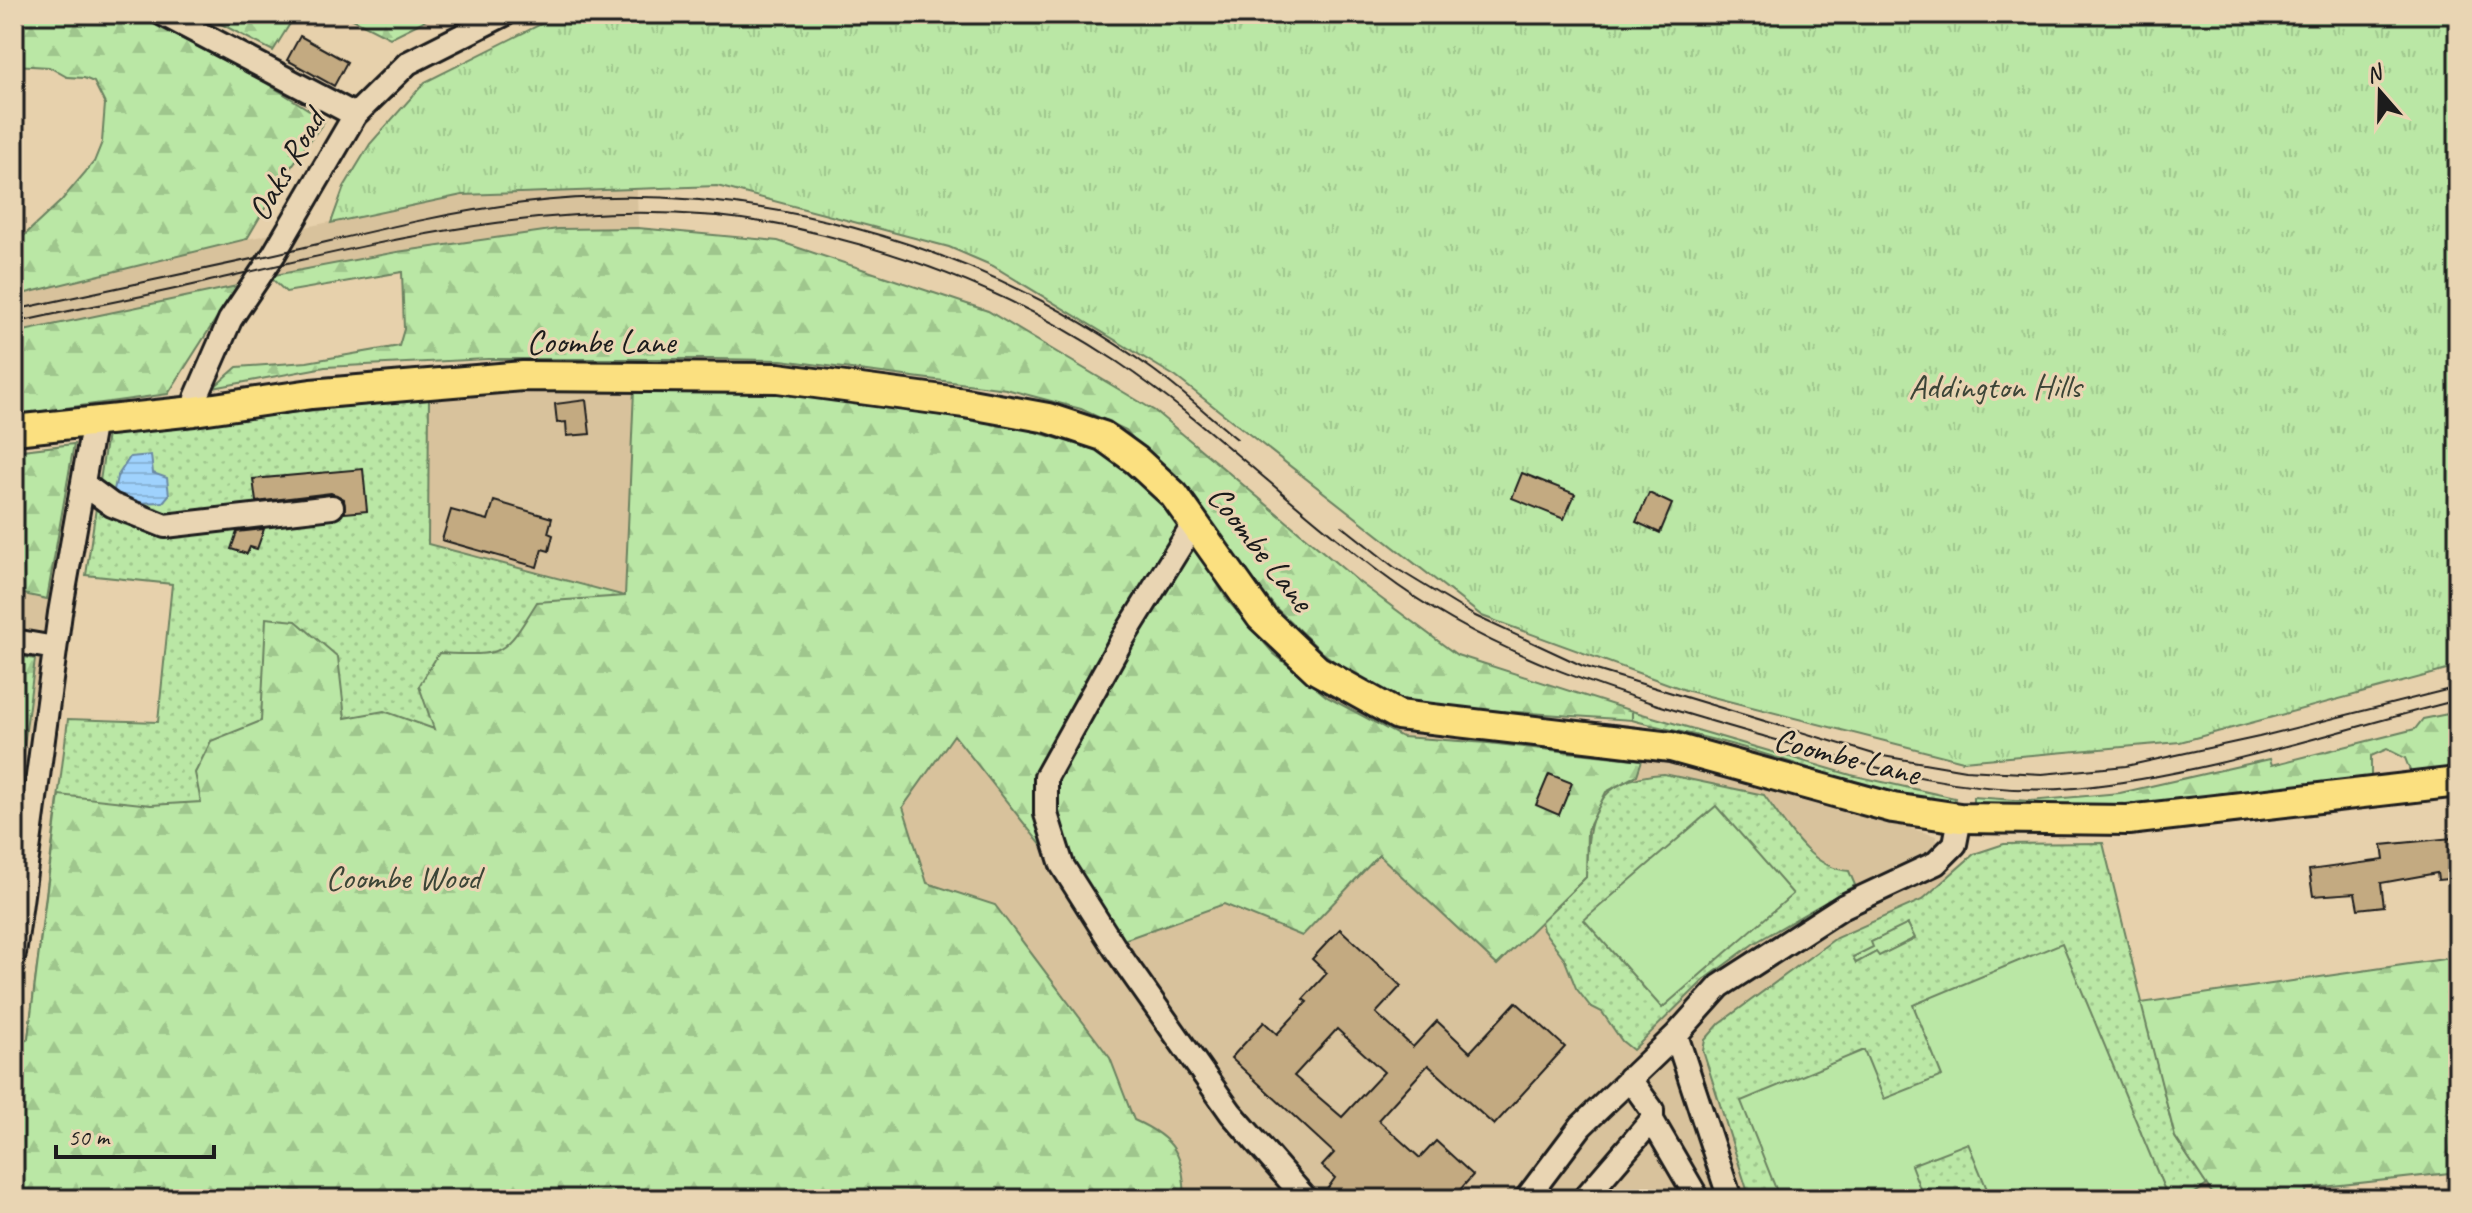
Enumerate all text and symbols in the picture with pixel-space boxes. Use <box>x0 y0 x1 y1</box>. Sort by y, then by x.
north arrow <box>2340 52 2420 132</box>
text: N <box>2362 58 2388 90</box>
street label: Oaks Road <box>237 98 337 228</box>
street label: Coombe Lane <box>527 320 677 363</box>
park label: Addington Hills <box>1909 365 2085 408</box>
street label: Coombe Lane <box>1198 476 1325 621</box>
street label: Coombe Lane <box>1770 717 1926 795</box>
park label: Coombe Wood <box>325 856 485 899</box>
scale bar <box>56 1109 214 1159</box>
text: 50 m <box>68 1122 111 1152</box>

